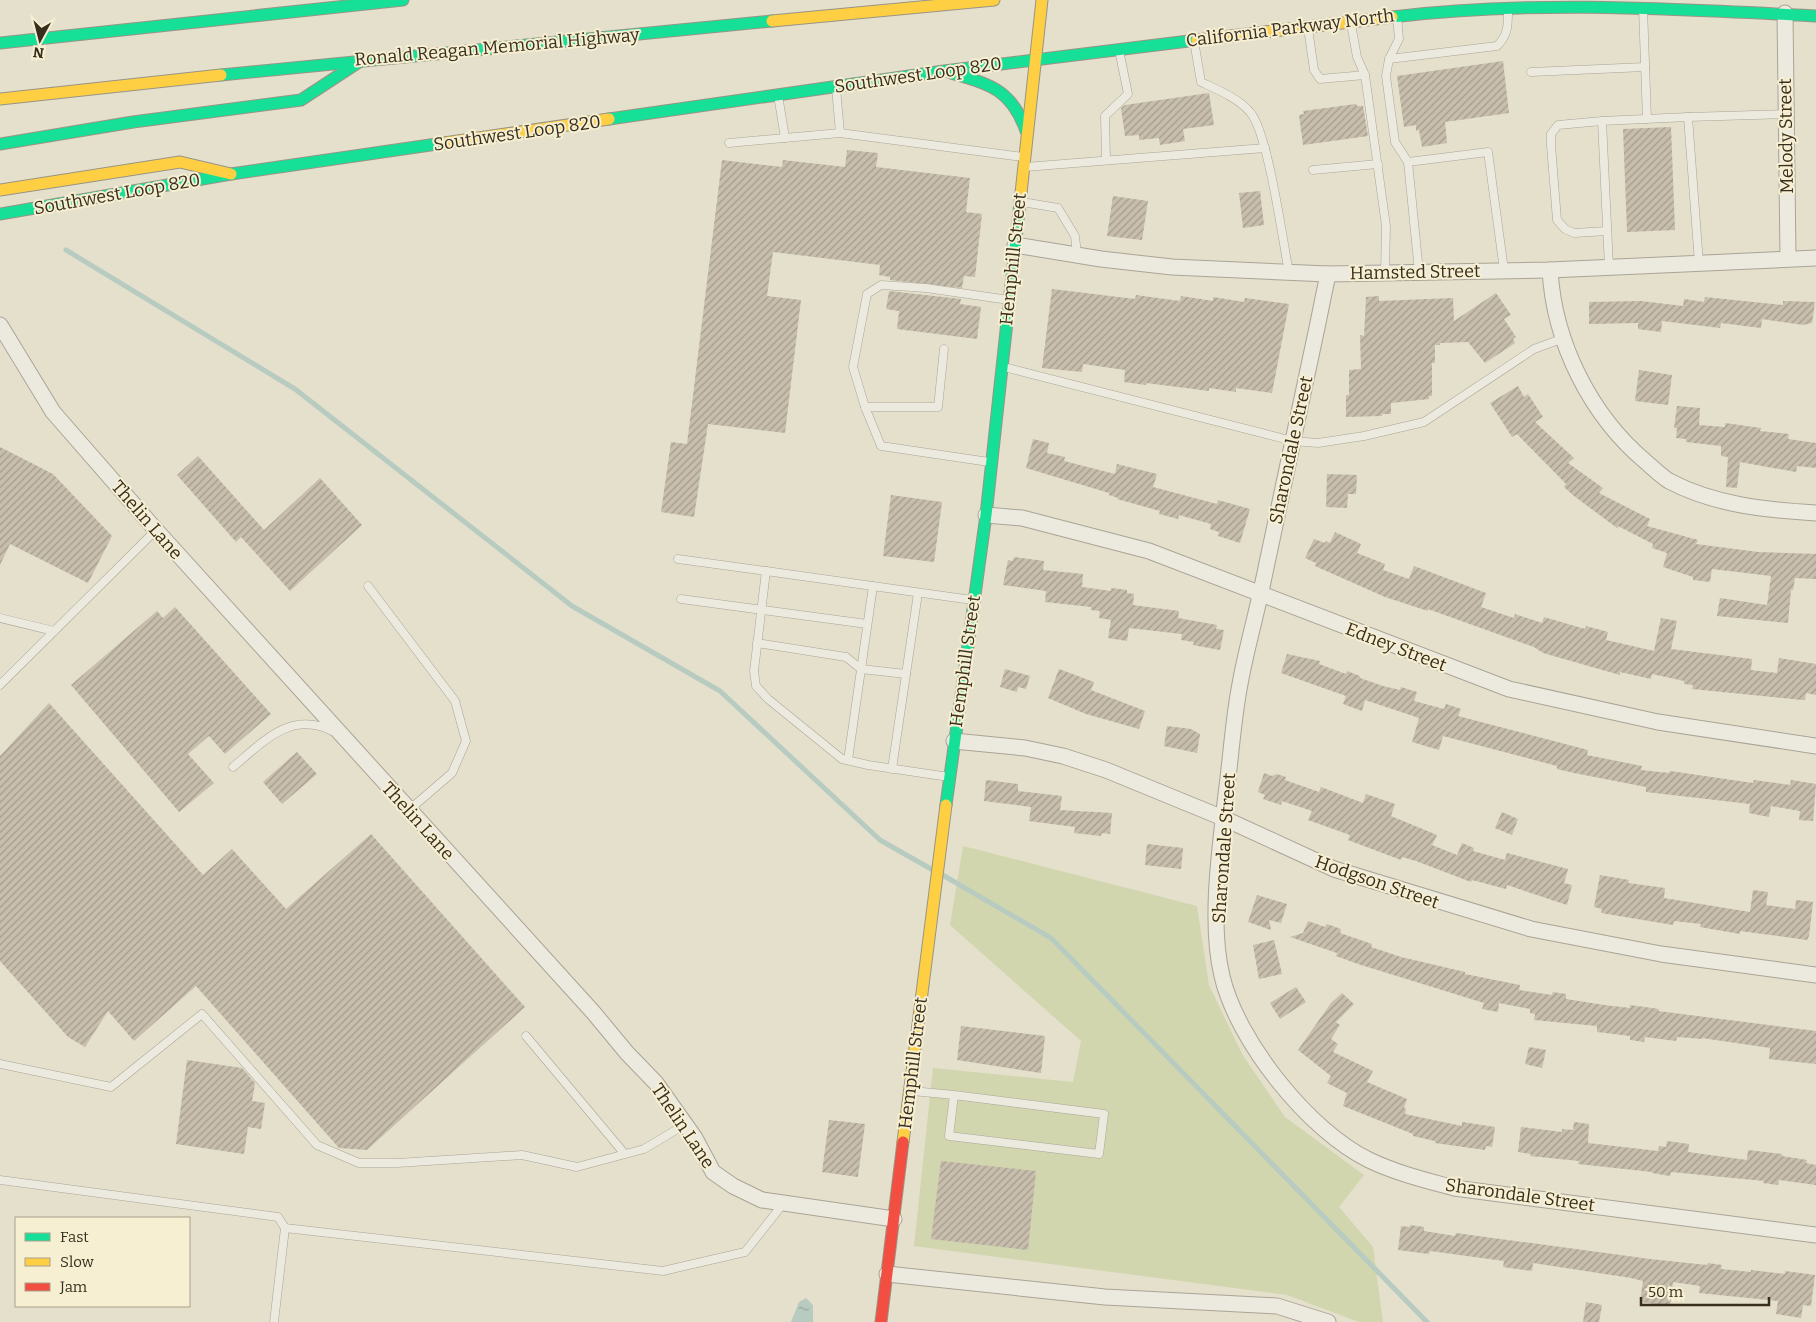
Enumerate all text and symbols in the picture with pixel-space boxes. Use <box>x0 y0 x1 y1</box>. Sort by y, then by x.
street label: California Parkway North <box>1185 4 1395 52</box>
north arrow <box>15 15 65 65</box>
street label: Ronald Reagan Memorial Highway <box>354 24 641 70</box>
text: N <box>32 43 45 62</box>
street label: Southwest Loop 820 <box>833 52 1003 98</box>
street label: Melody Street <box>1774 78 1798 194</box>
street label: Southwest Loop 820 <box>432 110 602 156</box>
street label: Southwest Loop 820 <box>32 169 202 219</box>
street label: Hemphill Street <box>995 191 1031 326</box>
street label: Hamsted Street <box>1349 260 1481 284</box>
street label: Sharondale Street <box>1265 373 1318 526</box>
street label: Thelin Lane <box>107 476 187 564</box>
street label: Hemphill Street <box>945 593 985 728</box>
street label: Edney Street <box>1342 618 1450 677</box>
street label: Sharondale Street <box>1208 772 1240 924</box>
street label: Thelin Lane <box>377 777 459 865</box>
street label: Hodgson Street <box>1312 850 1442 914</box>
street label: Hemphill Street <box>894 995 932 1130</box>
street label: Thelin Lane <box>647 1079 719 1173</box>
street label: Sharondale Street <box>1444 1174 1597 1216</box>
legend <box>15 1217 190 1307</box>
text: Fast <box>60 1228 89 1246</box>
text: Slow <box>60 1253 95 1271</box>
scale bar <box>1641 1274 1768 1306</box>
text: Jam <box>59 1278 88 1296</box>
text: 50 m <box>1648 1283 1684 1301</box>

